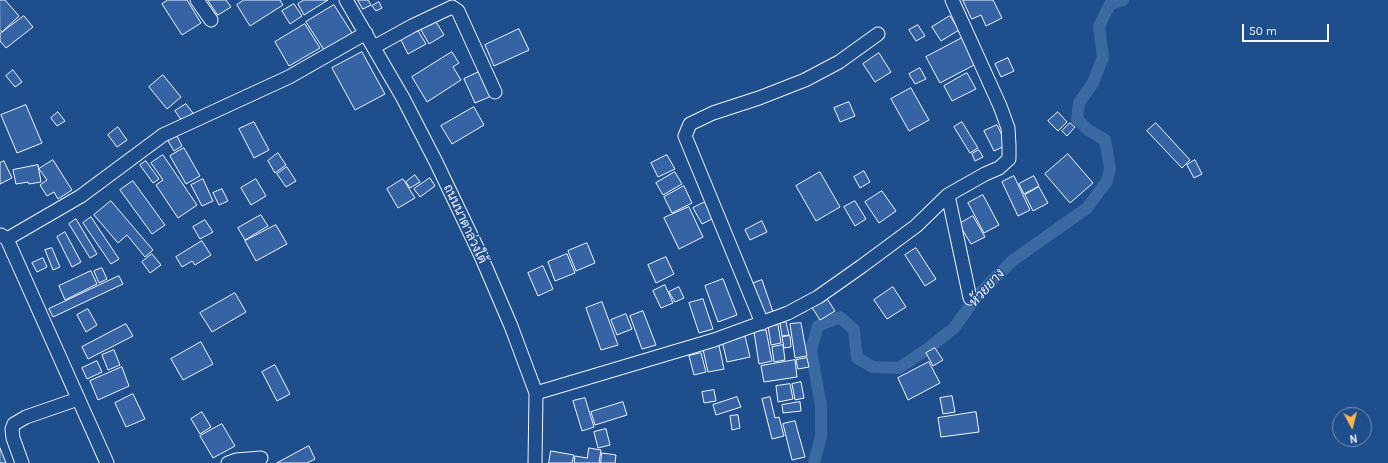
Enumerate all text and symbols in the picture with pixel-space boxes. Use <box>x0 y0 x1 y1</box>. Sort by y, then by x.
scale bar <box>1244 16 1331 42</box>
text: 50 m <box>1249 24 1277 38</box>
street label: ถนนนาตาล่วงใต้ <box>440 182 490 266</box>
water label: ห้วยยาง <box>966 266 1008 310</box>
north arrow <box>1332 407 1372 447</box>
text: N <box>1349 431 1358 445</box>

